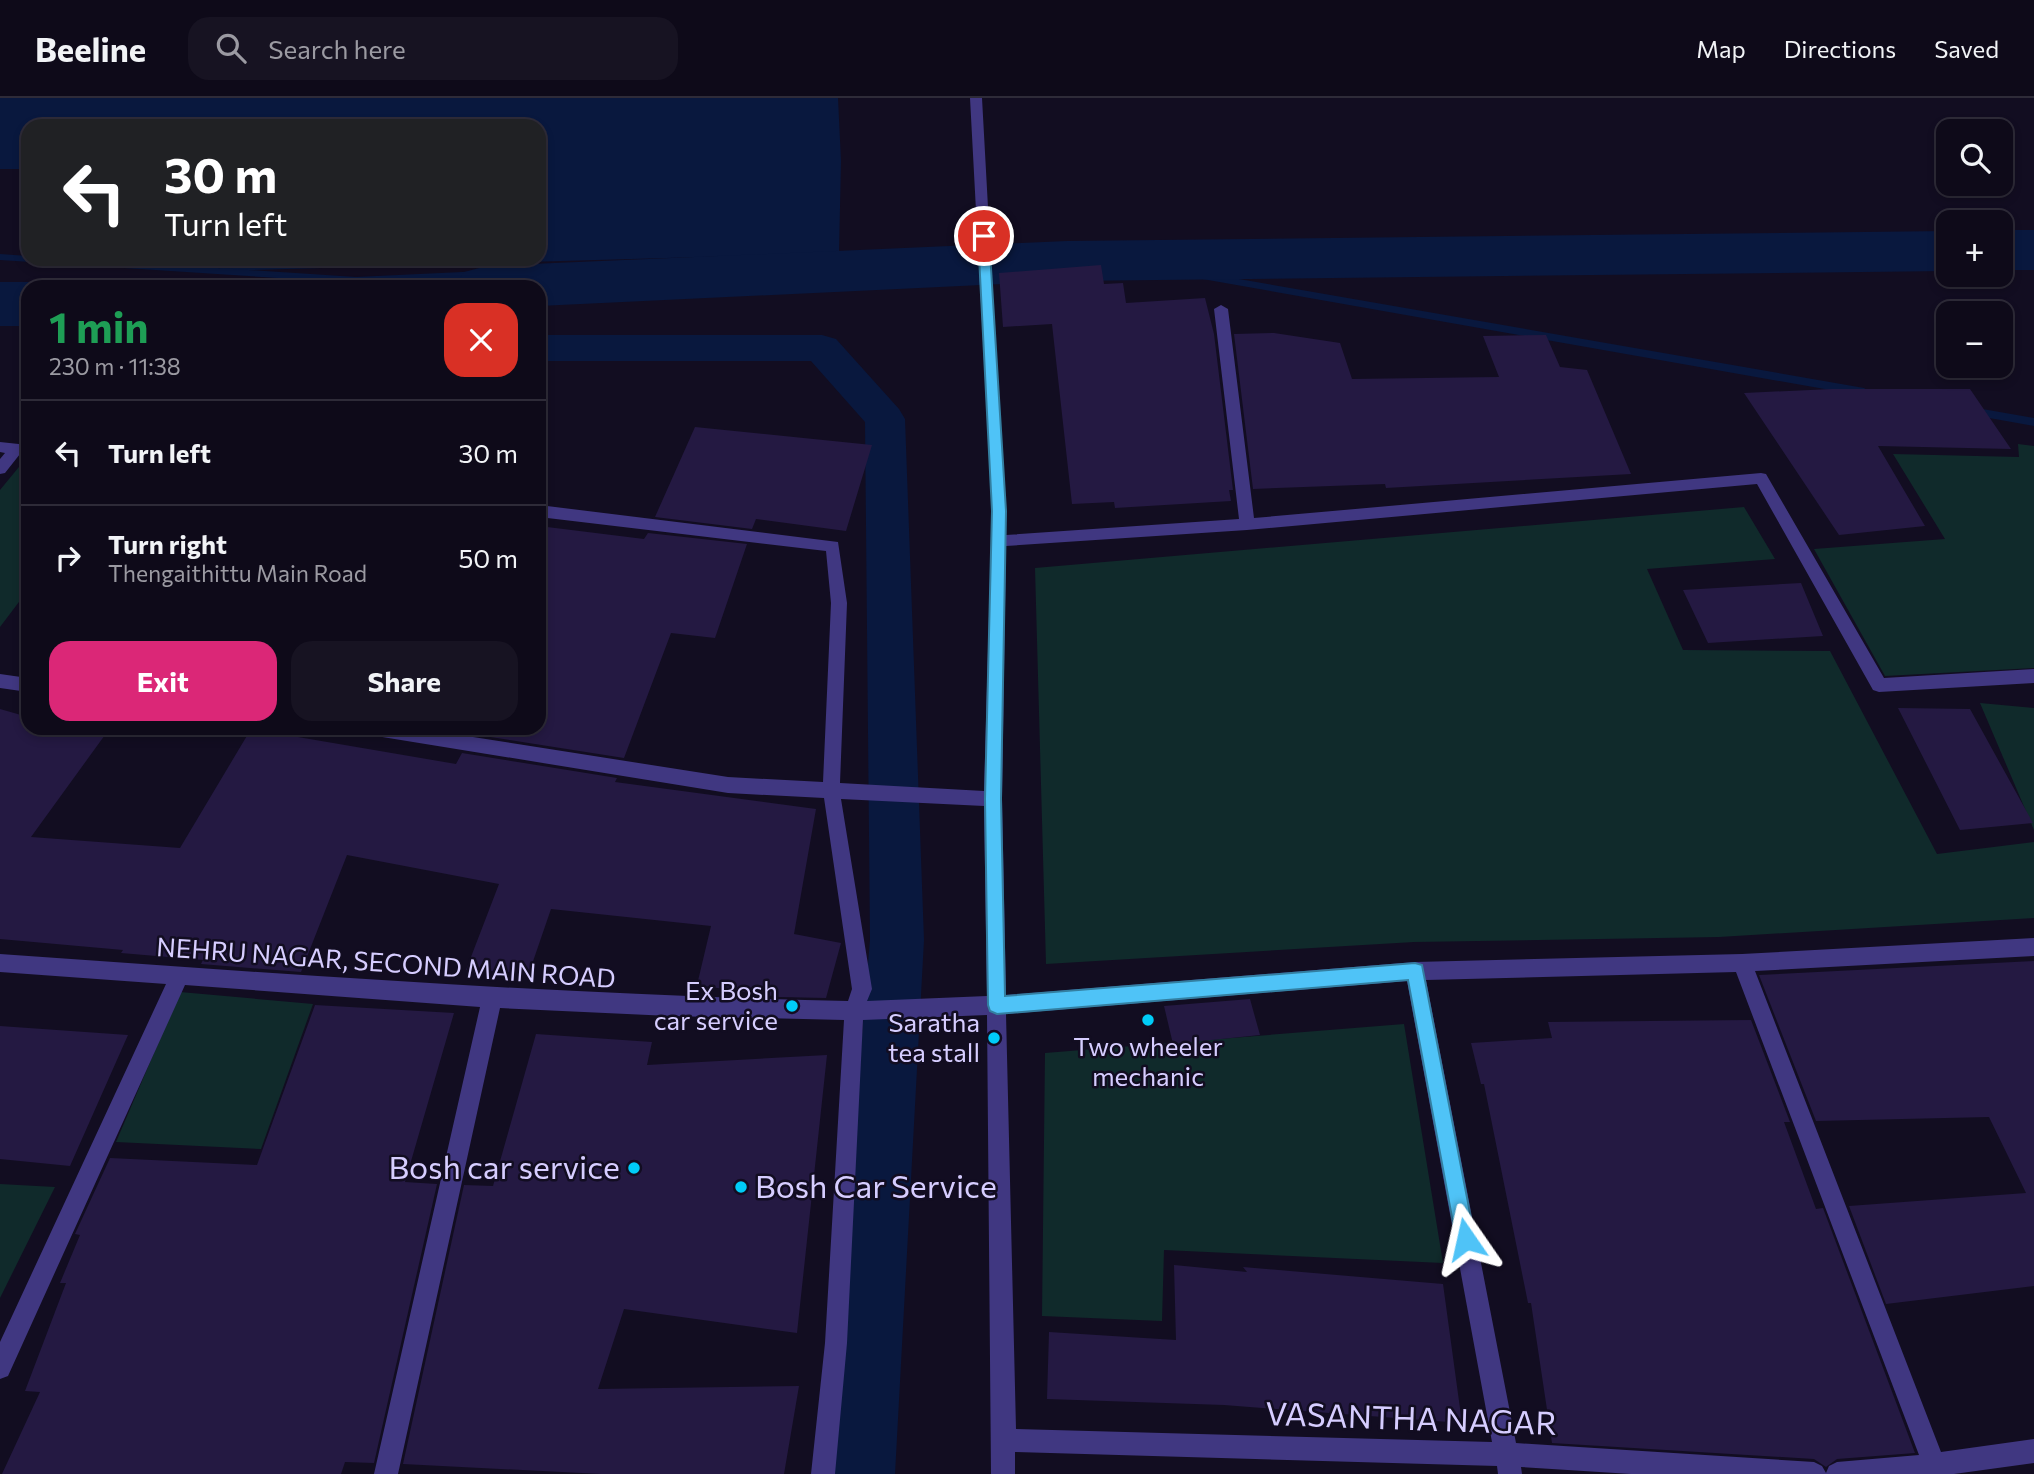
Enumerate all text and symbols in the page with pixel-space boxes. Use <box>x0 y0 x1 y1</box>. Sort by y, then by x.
search box <box>188 17 678 80</box>
text: Beeline <box>35 28 146 69</box>
icon: search <box>212 29 250 67</box>
text: Search here <box>268 33 406 64</box>
text: Map <box>1696 34 1746 63</box>
text: Directions <box>1784 34 1896 63</box>
text: Saved <box>1934 34 1999 63</box>
map controls <box>1936 119 2013 378</box>
button: search <box>1936 119 2013 196</box>
text: 30 m <box>164 143 277 203</box>
icon: left <box>49 147 140 238</box>
text: Turn left <box>164 203 288 243</box>
pin <box>954 206 1014 266</box>
button: + <box>1936 210 2013 287</box>
icon: arrive <box>965 217 1003 255</box>
text: 1 min <box>49 300 149 352</box>
button: − <box>1936 301 2013 378</box>
button: close <box>444 303 518 377</box>
text: 230 m · 11:38 <box>49 352 181 380</box>
icon: left <box>49 434 87 472</box>
text: Turn left <box>108 437 211 468</box>
text: 30 m <box>459 437 518 468</box>
text: Turn right <box>108 528 227 559</box>
icon: right <box>49 539 87 577</box>
text: 50 m <box>458 542 518 573</box>
text: Thengaithittu Main Road <box>108 559 367 587</box>
button: Exit <box>49 641 277 721</box>
button: Share <box>291 641 518 721</box>
street label: NEHRU NAGAR, SECOND MAIN ROAD <box>155 930 617 993</box>
place label: Ex Bosh car service <box>654 974 778 1035</box>
marker: Ex Bosh car service <box>784 998 800 1014</box>
place label: Saratha tea stall <box>888 1006 980 1067</box>
marker: Two wheeler mechanic <box>1140 1012 1156 1028</box>
marker: Saratha tea stall <box>986 1030 1002 1046</box>
place label: Two wheeler mechanic <box>1073 1030 1223 1091</box>
place label: Bosh car service <box>388 1146 620 1186</box>
marker: Bosh car service <box>626 1160 642 1176</box>
place label: Bosh Car Service <box>755 1165 997 1205</box>
marker: Bosh Car Service <box>733 1179 749 1195</box>
position arrow <box>1429 1202 1503 1276</box>
street label: VASANTHA NAGAR <box>1265 1392 1557 1442</box>

